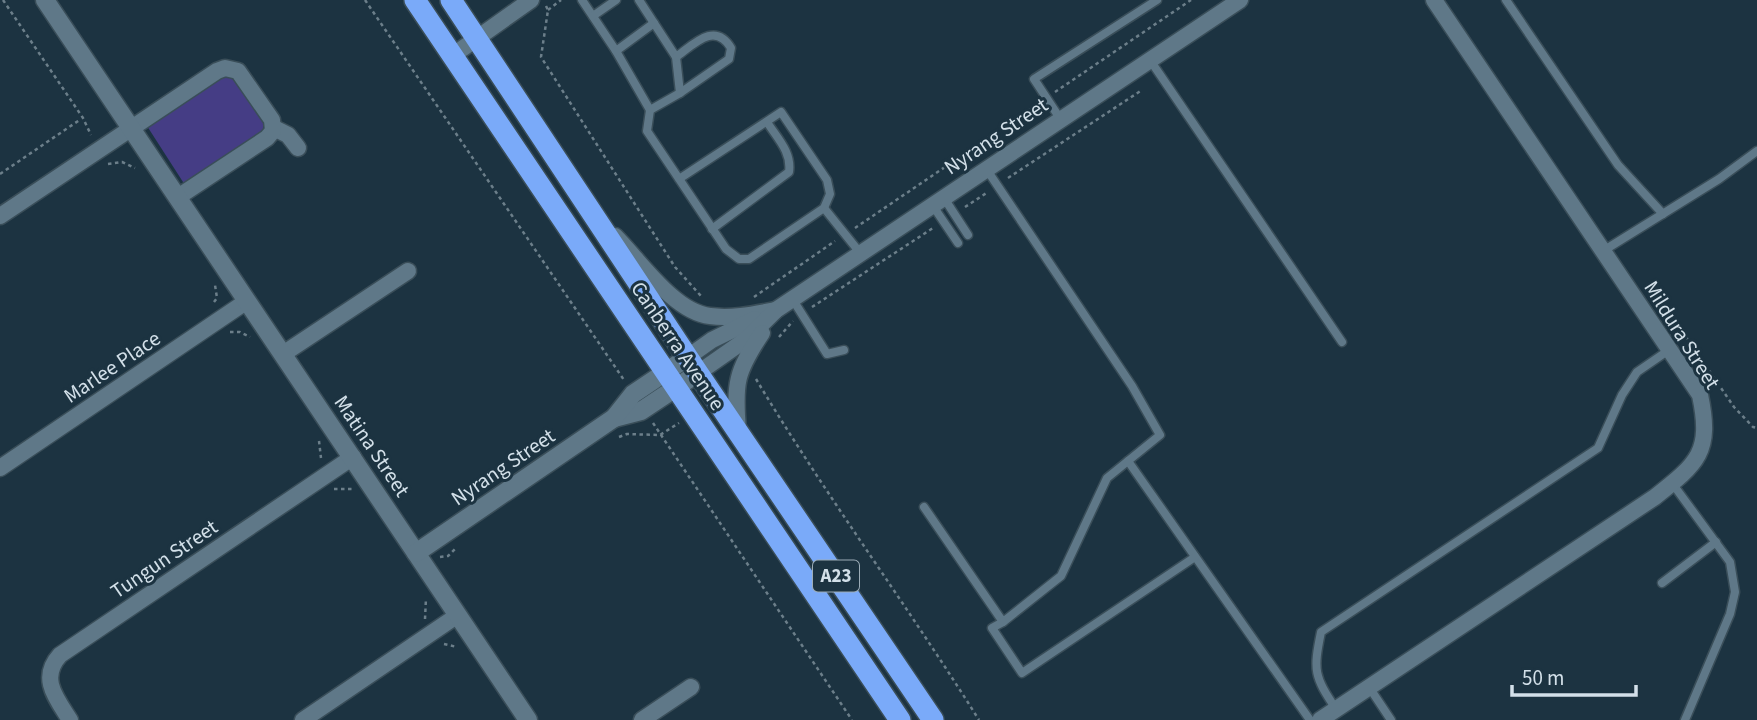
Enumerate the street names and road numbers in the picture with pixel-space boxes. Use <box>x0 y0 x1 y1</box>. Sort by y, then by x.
street label: Nyrang Street <box>938 90 1054 182</box>
street label: Mildura Street <box>1637 275 1727 395</box>
street label: Canberra Avenue <box>624 276 732 416</box>
street label: Marlee Place <box>58 324 166 410</box>
street label: Matina Street <box>327 389 417 503</box>
street label: Nyrang Street <box>445 421 561 513</box>
street label: Tungun Street <box>104 512 224 606</box>
road number: A23 <box>813 561 859 592</box>

